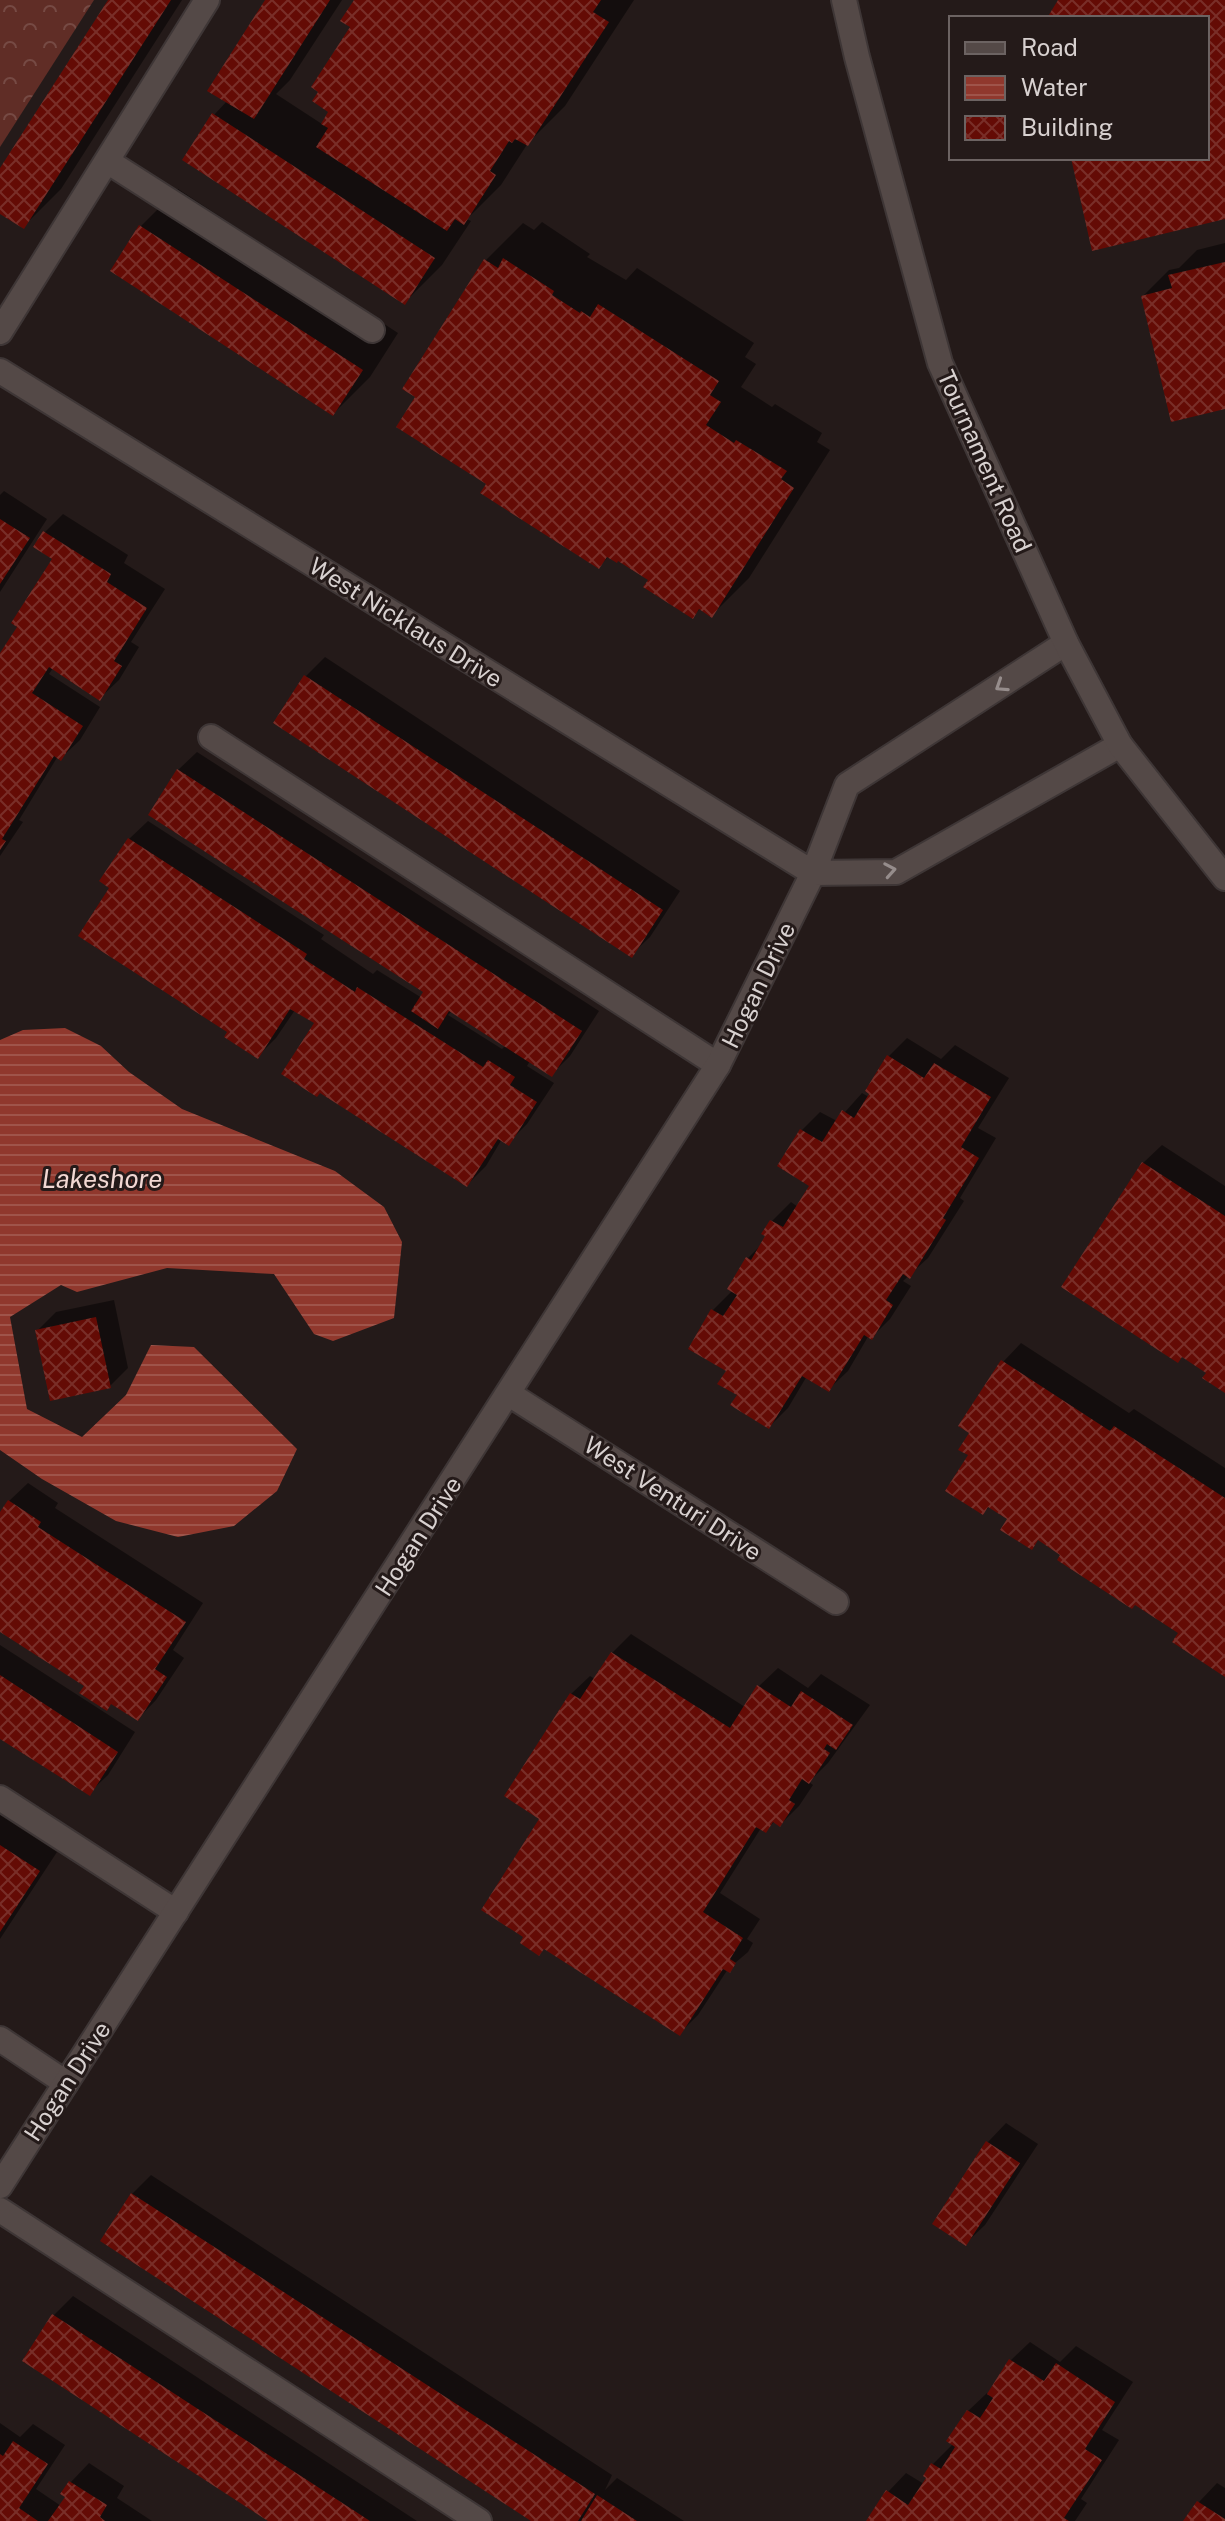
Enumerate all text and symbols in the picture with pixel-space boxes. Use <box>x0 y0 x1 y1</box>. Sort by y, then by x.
legend <box>949 16 1209 160</box>
text: Road <box>1021 33 1078 61</box>
text: Water <box>1021 73 1088 101</box>
text: Building <box>1021 113 1113 141</box>
street label: Tournament Road <box>932 366 1038 556</box>
street label: West Nicklaus Drive <box>304 551 508 693</box>
one-way arrow <box>995 676 1010 691</box>
one-way arrow <box>883 863 897 880</box>
street label: Hogan Drive <box>715 917 801 1053</box>
water label: Lakeshore <box>42 1163 162 1194</box>
street label: West Venturi Drive <box>579 1430 767 1566</box>
street label: Hogan Drive <box>369 1471 467 1601</box>
street label: Hogan Drive <box>18 2016 116 2146</box>

